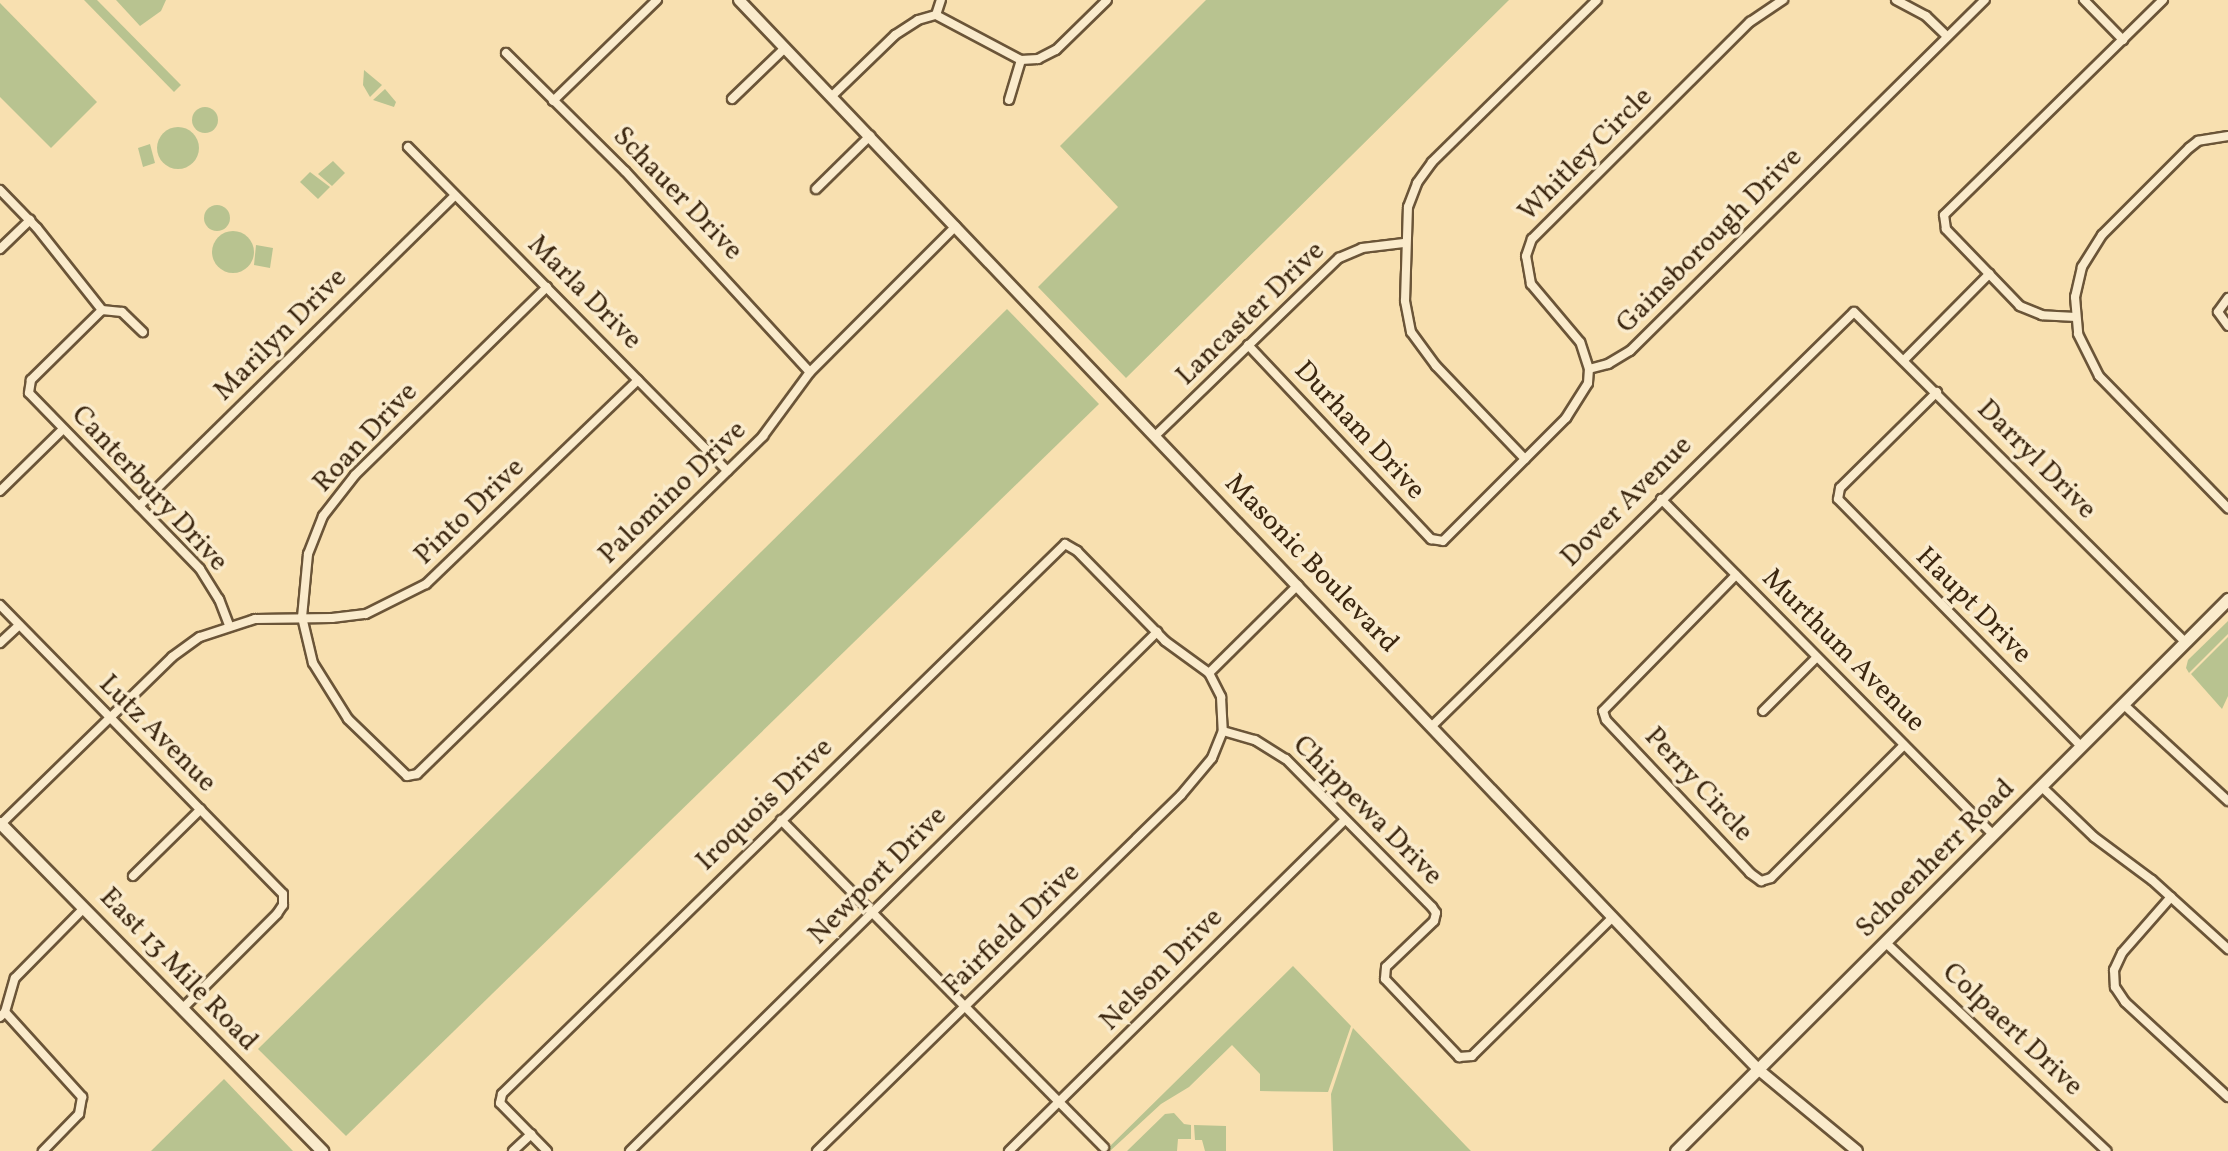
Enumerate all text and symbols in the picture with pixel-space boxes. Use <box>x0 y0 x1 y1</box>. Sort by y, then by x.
street label: Whitley Circle <box>1512 81 1660 229</box>
street label: Schauer Drive <box>605 120 749 268</box>
street label: Gainsborough Drive <box>1610 141 1810 341</box>
street label: Marla Drive <box>520 229 648 357</box>
street label: Lancaster Drive <box>1170 235 1332 393</box>
street label: Marilyn Drive <box>207 261 355 409</box>
street label: Durham Drive <box>1286 355 1432 507</box>
street label: Roan Drive <box>307 376 425 500</box>
street label: Darryl Drive <box>1969 393 2103 527</box>
street label: Canterbury Drive <box>63 399 235 579</box>
street label: Palomino Drive <box>592 414 754 572</box>
street label: Dover Avenue <box>1554 429 1700 575</box>
street label: Pinto Drive <box>408 451 532 573</box>
street label: Masonic Boulevard <box>1217 467 1405 661</box>
street label: Haupt Drive <box>1908 541 2038 671</box>
street label: Murthum Avenue <box>1754 562 1932 740</box>
street label: Lutz Avenue <box>91 668 223 800</box>
street label: Perry Circle <box>1636 720 1760 850</box>
street label: Chippewa Drive <box>1285 729 1449 893</box>
street label: Iroquois Drive <box>690 731 840 879</box>
street label: Schoenherr Road <box>1849 772 2023 946</box>
street label: Newport Drive <box>802 800 954 952</box>
street label: Fairfield Drive <box>937 856 1087 1004</box>
street label: East 13 Mile Road <box>92 881 264 1059</box>
street label: Nelson Drive <box>1094 902 1230 1038</box>
street label: Colpaert Drive <box>1935 956 2089 1104</box>

